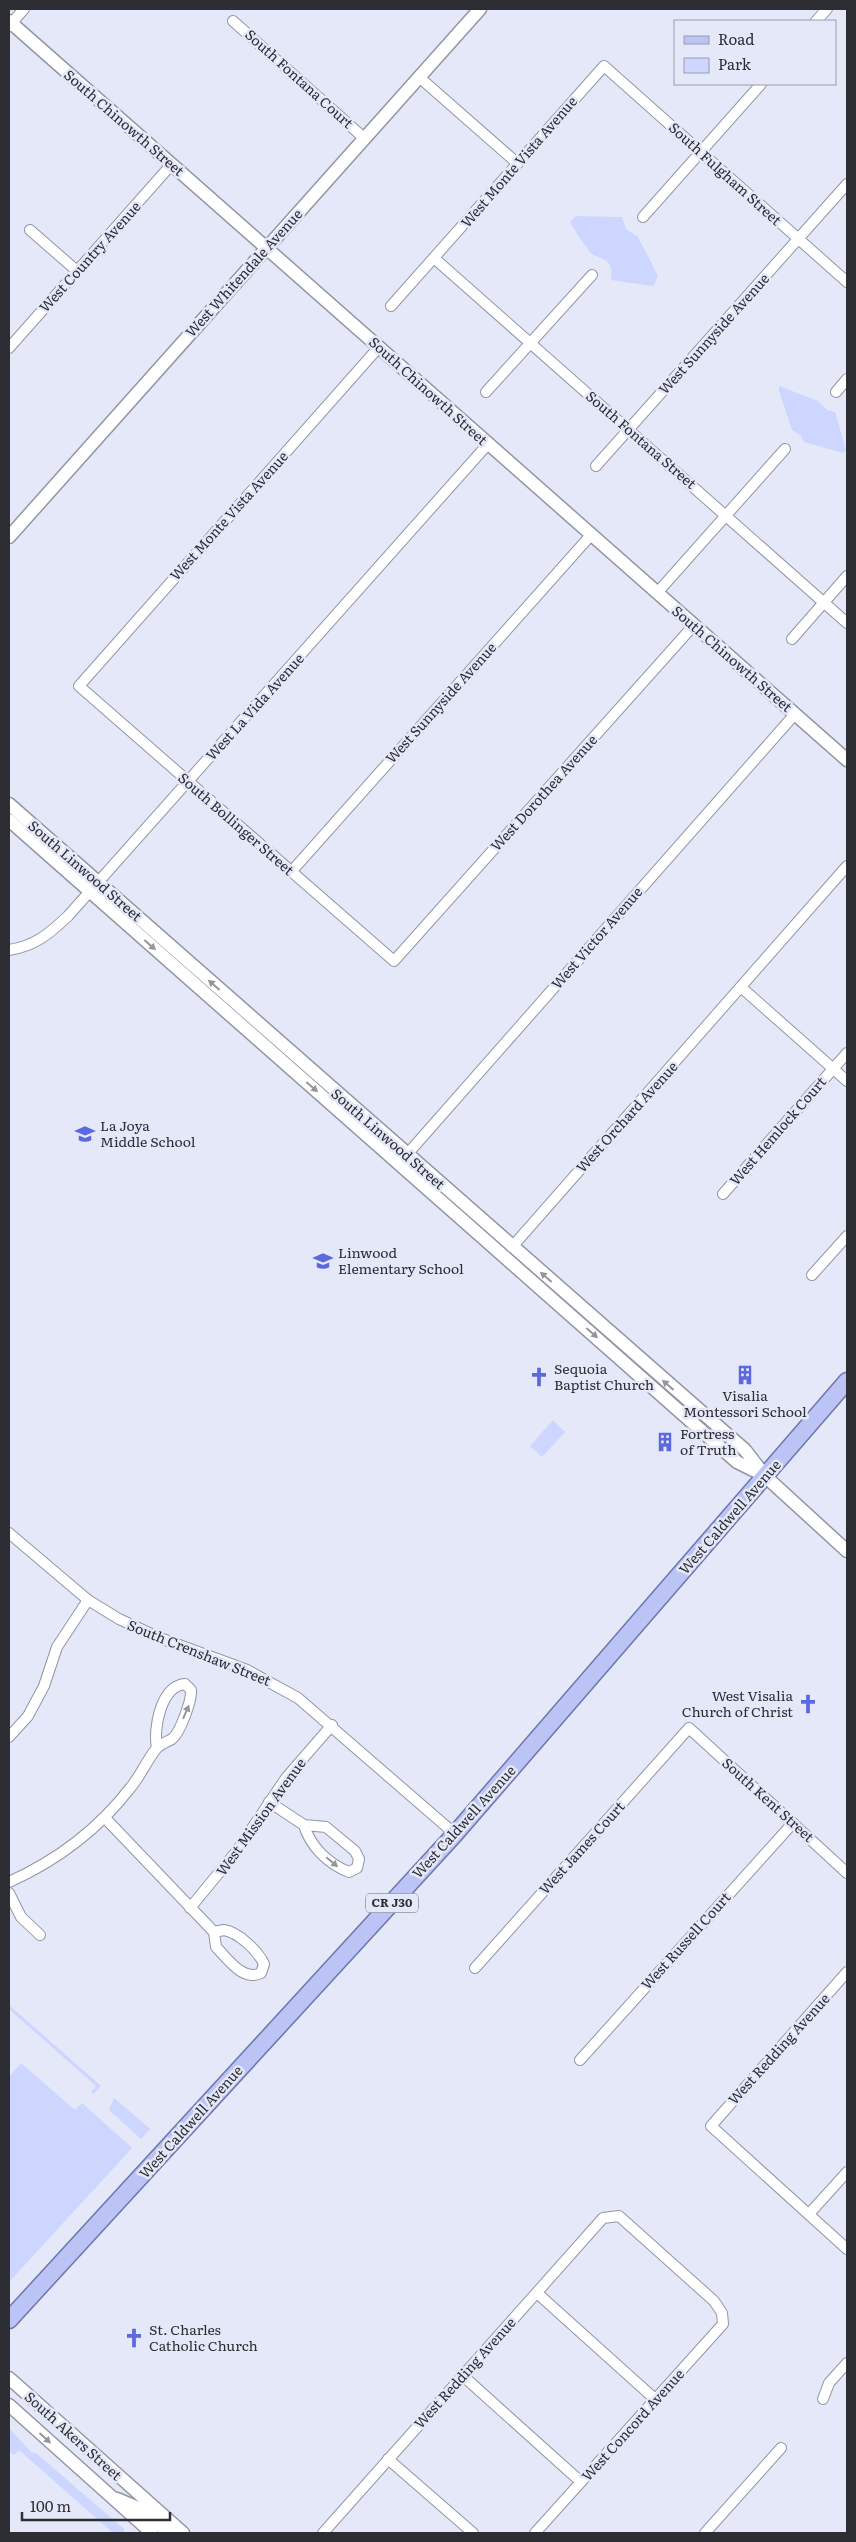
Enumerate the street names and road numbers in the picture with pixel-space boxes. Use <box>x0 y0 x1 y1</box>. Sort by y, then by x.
street label: South Fontana Court <box>241 24 358 133</box>
street label: South Chinowth Street <box>60 64 189 180</box>
street label: West Monte Vista Avenue <box>456 91 581 231</box>
street label: South Fulgham Street <box>665 117 787 230</box>
street label: West Country Avenue <box>34 196 145 316</box>
street label: West Whitendale Avenue <box>180 204 306 341</box>
street label: West Sunnyside Avenue <box>653 268 773 398</box>
street label: South Chinowth Street <box>365 332 493 449</box>
street label: South Fontana Street <box>582 386 701 493</box>
street label: West Monte Vista Avenue <box>165 446 292 584</box>
street label: South Chinowth Street <box>668 600 797 716</box>
street label: West Sunnyside Avenue <box>380 637 500 767</box>
street label: West La Vida Avenue <box>201 648 308 764</box>
street label: West Dorothea Avenue <box>485 730 601 855</box>
street label: South Bollinger Street <box>174 767 299 879</box>
street label: South Linwood Street <box>24 815 147 925</box>
street label: West Victor Avenue <box>546 882 646 993</box>
street label: West Orchard Avenue <box>571 1056 682 1176</box>
street label: West Hemlock Court <box>724 1071 830 1189</box>
street label: South Linwood Street <box>327 1083 450 1193</box>
street label: West Caldwell Avenue <box>674 1455 785 1578</box>
street label: South Crenshaw Street <box>125 1614 274 1690</box>
street label: South Kent Street <box>718 1753 819 1846</box>
street label: West Mission Avenue <box>211 1754 310 1879</box>
street label: West Caldwell Avenue <box>407 1760 520 1882</box>
street label: West James Court <box>534 1796 629 1898</box>
street label: West Russell Court <box>636 1887 735 1994</box>
road number: CR J30 <box>366 1894 418 1912</box>
street label: West Redding Avenue <box>723 1988 834 2108</box>
street label: West Caldwell Avenue <box>134 2060 247 2182</box>
street label: West Redding Avenue <box>409 2312 520 2432</box>
street label: West Concord Avenue <box>576 2364 688 2485</box>
street label: South Akers Street <box>21 2386 127 2485</box>

